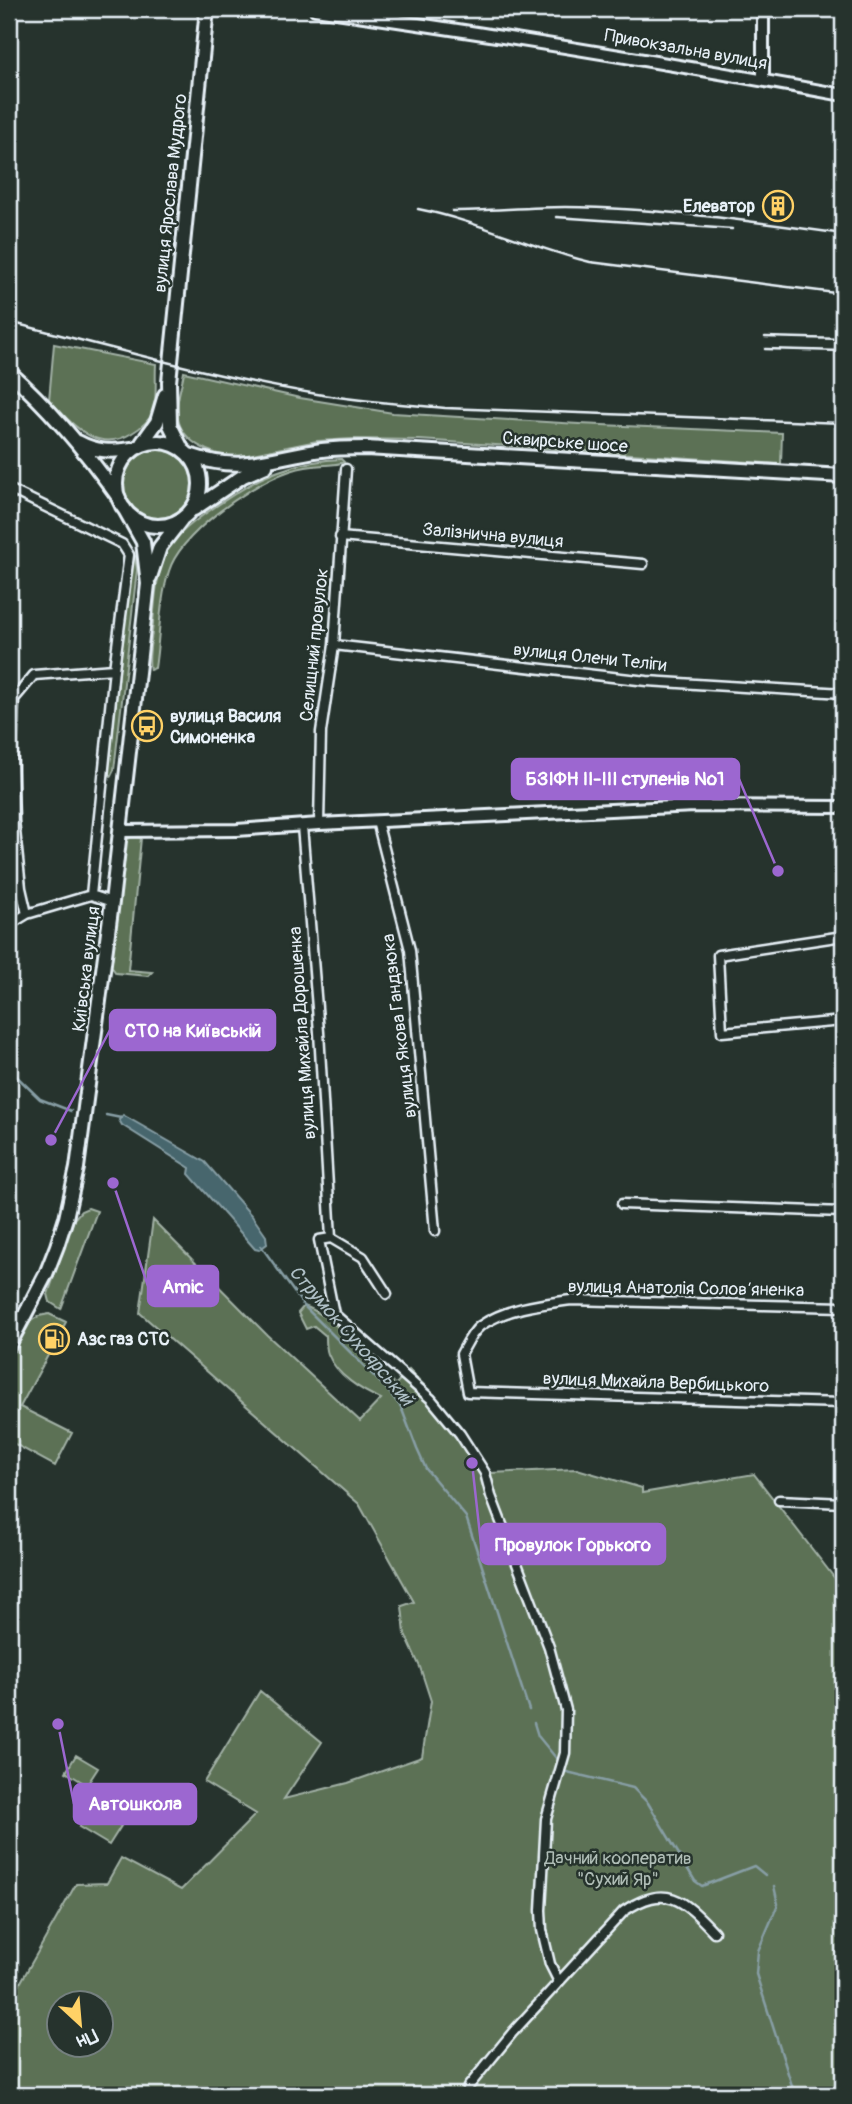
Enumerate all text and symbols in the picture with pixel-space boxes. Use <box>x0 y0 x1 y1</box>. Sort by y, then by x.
street label: Привокзальна вулиця <box>603 24 769 75</box>
street label: вулиця Ярослава Мудрого <box>149 92 192 294</box>
building icon: Елеватор <box>761 189 795 223</box>
place label: Елеватор <box>683 195 756 218</box>
street label: Сквирське шосе <box>501 427 629 458</box>
street label: Залізнична вулиця <box>421 518 565 553</box>
street label: Селищний провулок <box>295 567 334 723</box>
street label: вулиця Олени Теліги <box>512 638 668 677</box>
place label: вулиця Василя Симоненка <box>170 705 281 749</box>
bus stop icon: вулиця Василя Симоненка <box>130 709 164 743</box>
callout: БЗІФН ІІ-ІІІ ступенів №1 <box>512 759 739 799</box>
text: БЗІФН ІІ-ІІІ ступенів №1 <box>526 767 724 791</box>
street label: Київська вулиця <box>67 905 106 1033</box>
street label: вулиця Михайла Дорошенка <box>284 926 321 1140</box>
street label: вулиця Якова Гандзюка <box>377 933 422 1119</box>
callout: СТО на Київській <box>110 1010 275 1050</box>
text: СТО на Київській <box>125 1019 261 1043</box>
water label: Струмок Сухоярський <box>284 1261 420 1412</box>
callout: Amic <box>148 1266 218 1306</box>
text: Amic <box>162 1275 204 1299</box>
street label: вулиця Анатолія Соловʼяненка <box>568 1275 804 1302</box>
fuel station icon: Азс газ СТС <box>37 1322 71 1356</box>
place label: Азс газ СТС <box>77 1328 170 1351</box>
street label: вулиця Михайла Вербицького <box>542 1367 770 1398</box>
callout: Провулок Горького <box>481 1524 665 1564</box>
text: Провулок Горького <box>495 1533 652 1557</box>
callout: Автошкола <box>74 1784 196 1824</box>
text: Автошкола <box>88 1792 182 1816</box>
park label: Дачний кооператив "Сухий Яр" <box>543 1847 692 1891</box>
north arrow <box>46 1988 116 2058</box>
text: Пн <box>72 2023 102 2054</box>

